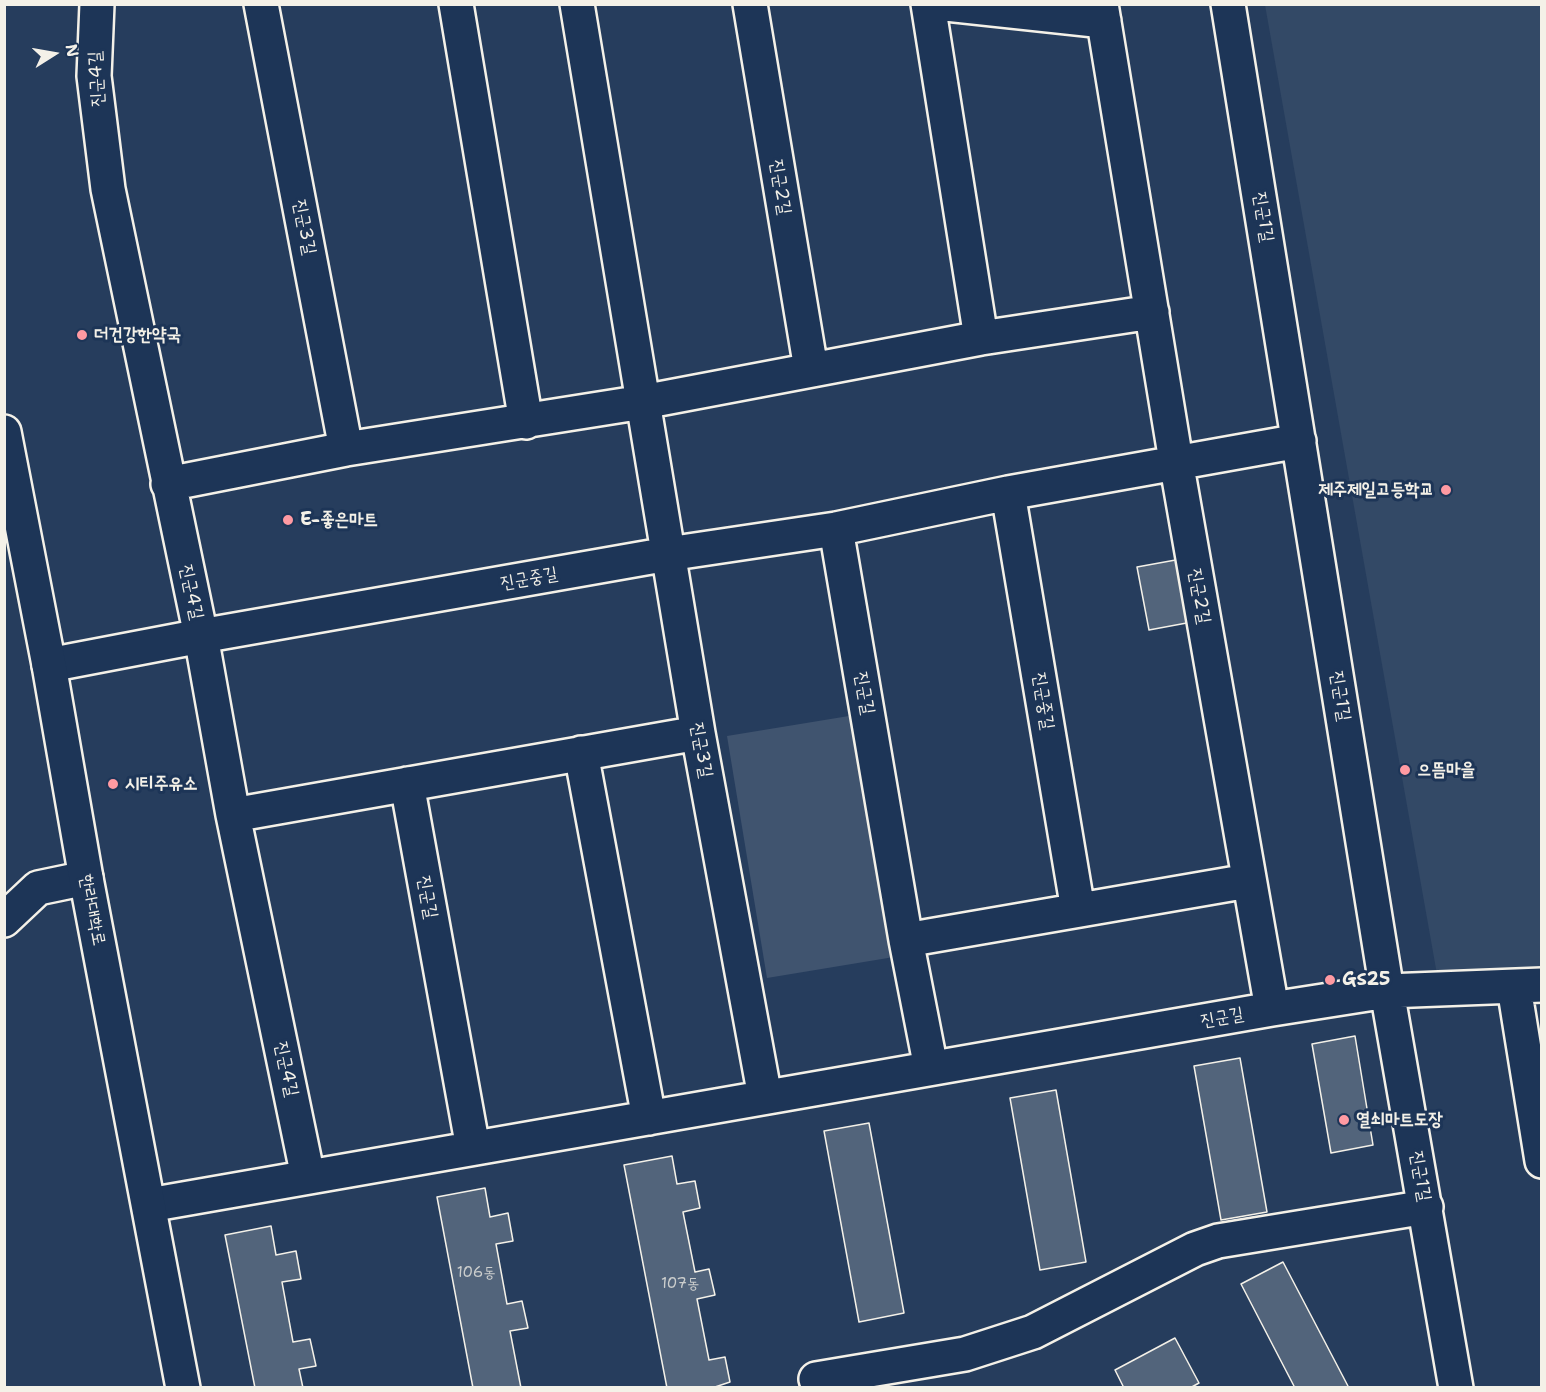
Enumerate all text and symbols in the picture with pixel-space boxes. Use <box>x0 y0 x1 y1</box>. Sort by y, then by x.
north arrow <box>24 24 84 84</box>
text: N <box>61 42 84 59</box>
street label: 진군4길 <box>85 50 109 108</box>
street label: 진군2길 <box>765 158 795 216</box>
street label: 진군1길 <box>1248 190 1278 244</box>
street label: 진군3길 <box>288 197 320 257</box>
place label: 더건강한약국 <box>94 324 181 346</box>
marker: 더건강한약국 <box>75 328 89 342</box>
place label: 제주제일고등학교 <box>1318 479 1434 501</box>
marker: 제주제일고등학교 <box>1439 483 1453 497</box>
place label: E-좋은마트 <box>300 509 378 531</box>
marker: E-좋은마트 <box>281 513 295 527</box>
street label: 진군4길 <box>175 562 207 622</box>
street label: 진군중길 <box>499 563 559 595</box>
street label: 진군2길 <box>1183 567 1215 625</box>
street label: 진군1길 <box>1325 669 1355 723</box>
street label: 진군길 <box>850 670 878 716</box>
street label: 진군중길 <box>1028 671 1058 731</box>
street label: 진군3길 <box>685 721 717 779</box>
place label: 으뜸마을 <box>1417 759 1475 781</box>
marker: 으뜸마을 <box>1398 763 1412 777</box>
place label: 시티주유소 <box>125 773 197 795</box>
marker: 시티주유소 <box>106 777 120 791</box>
street label: 한라대학로 <box>74 872 110 948</box>
street label: 진군길 <box>413 874 441 920</box>
place label: GS25 <box>1342 969 1390 991</box>
marker: GS25 <box>1323 973 1337 987</box>
street label: 진군길 <box>1199 1004 1245 1032</box>
street label: 진군4길 <box>270 1039 302 1099</box>
place label: 열쇠마트도장 <box>1356 1109 1443 1131</box>
marker: 열쇠마트도장 <box>1337 1113 1351 1127</box>
street label: 진군1길 <box>1405 1149 1435 1203</box>
house number: 106동 <box>457 1264 495 1282</box>
house number: 107동 <box>661 1275 699 1293</box>

